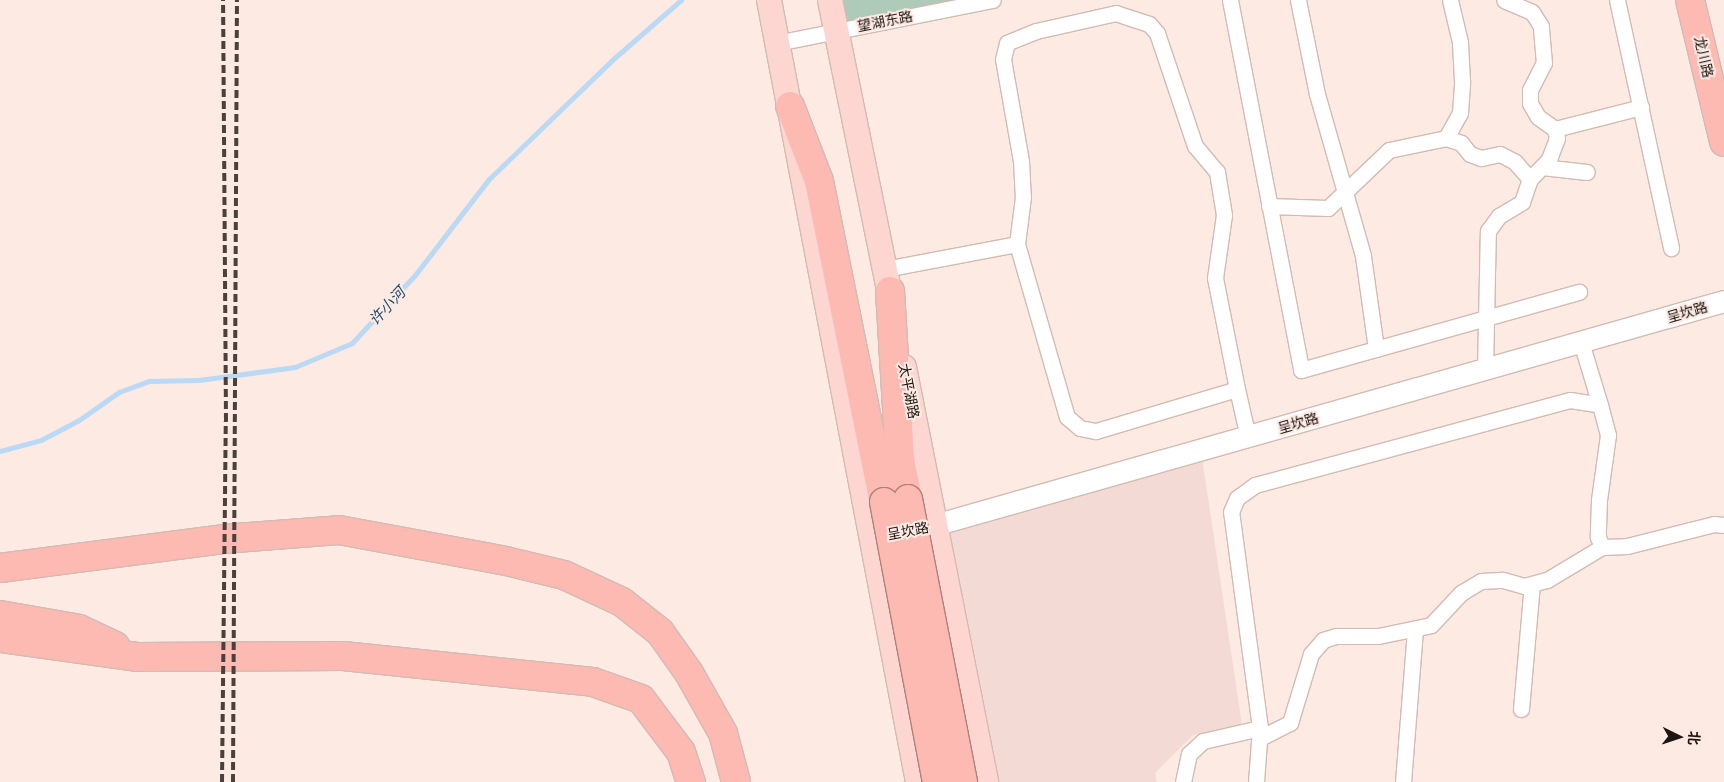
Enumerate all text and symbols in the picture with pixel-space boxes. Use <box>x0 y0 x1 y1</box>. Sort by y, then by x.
street label: 望湖东路 <box>856 7 914 35</box>
street label: 龙川路 <box>1691 35 1717 79</box>
water label: 许小河 <box>365 283 409 329</box>
street label: 呈坎路 <box>1664 298 1710 326</box>
street label: 太平湖路 <box>895 362 923 420</box>
street label: 呈坎路 <box>1275 409 1321 437</box>
street label: 呈坎路 <box>886 519 930 543</box>
north arrow <box>1654 712 1704 762</box>
text: 北 <box>1684 730 1704 746</box>

